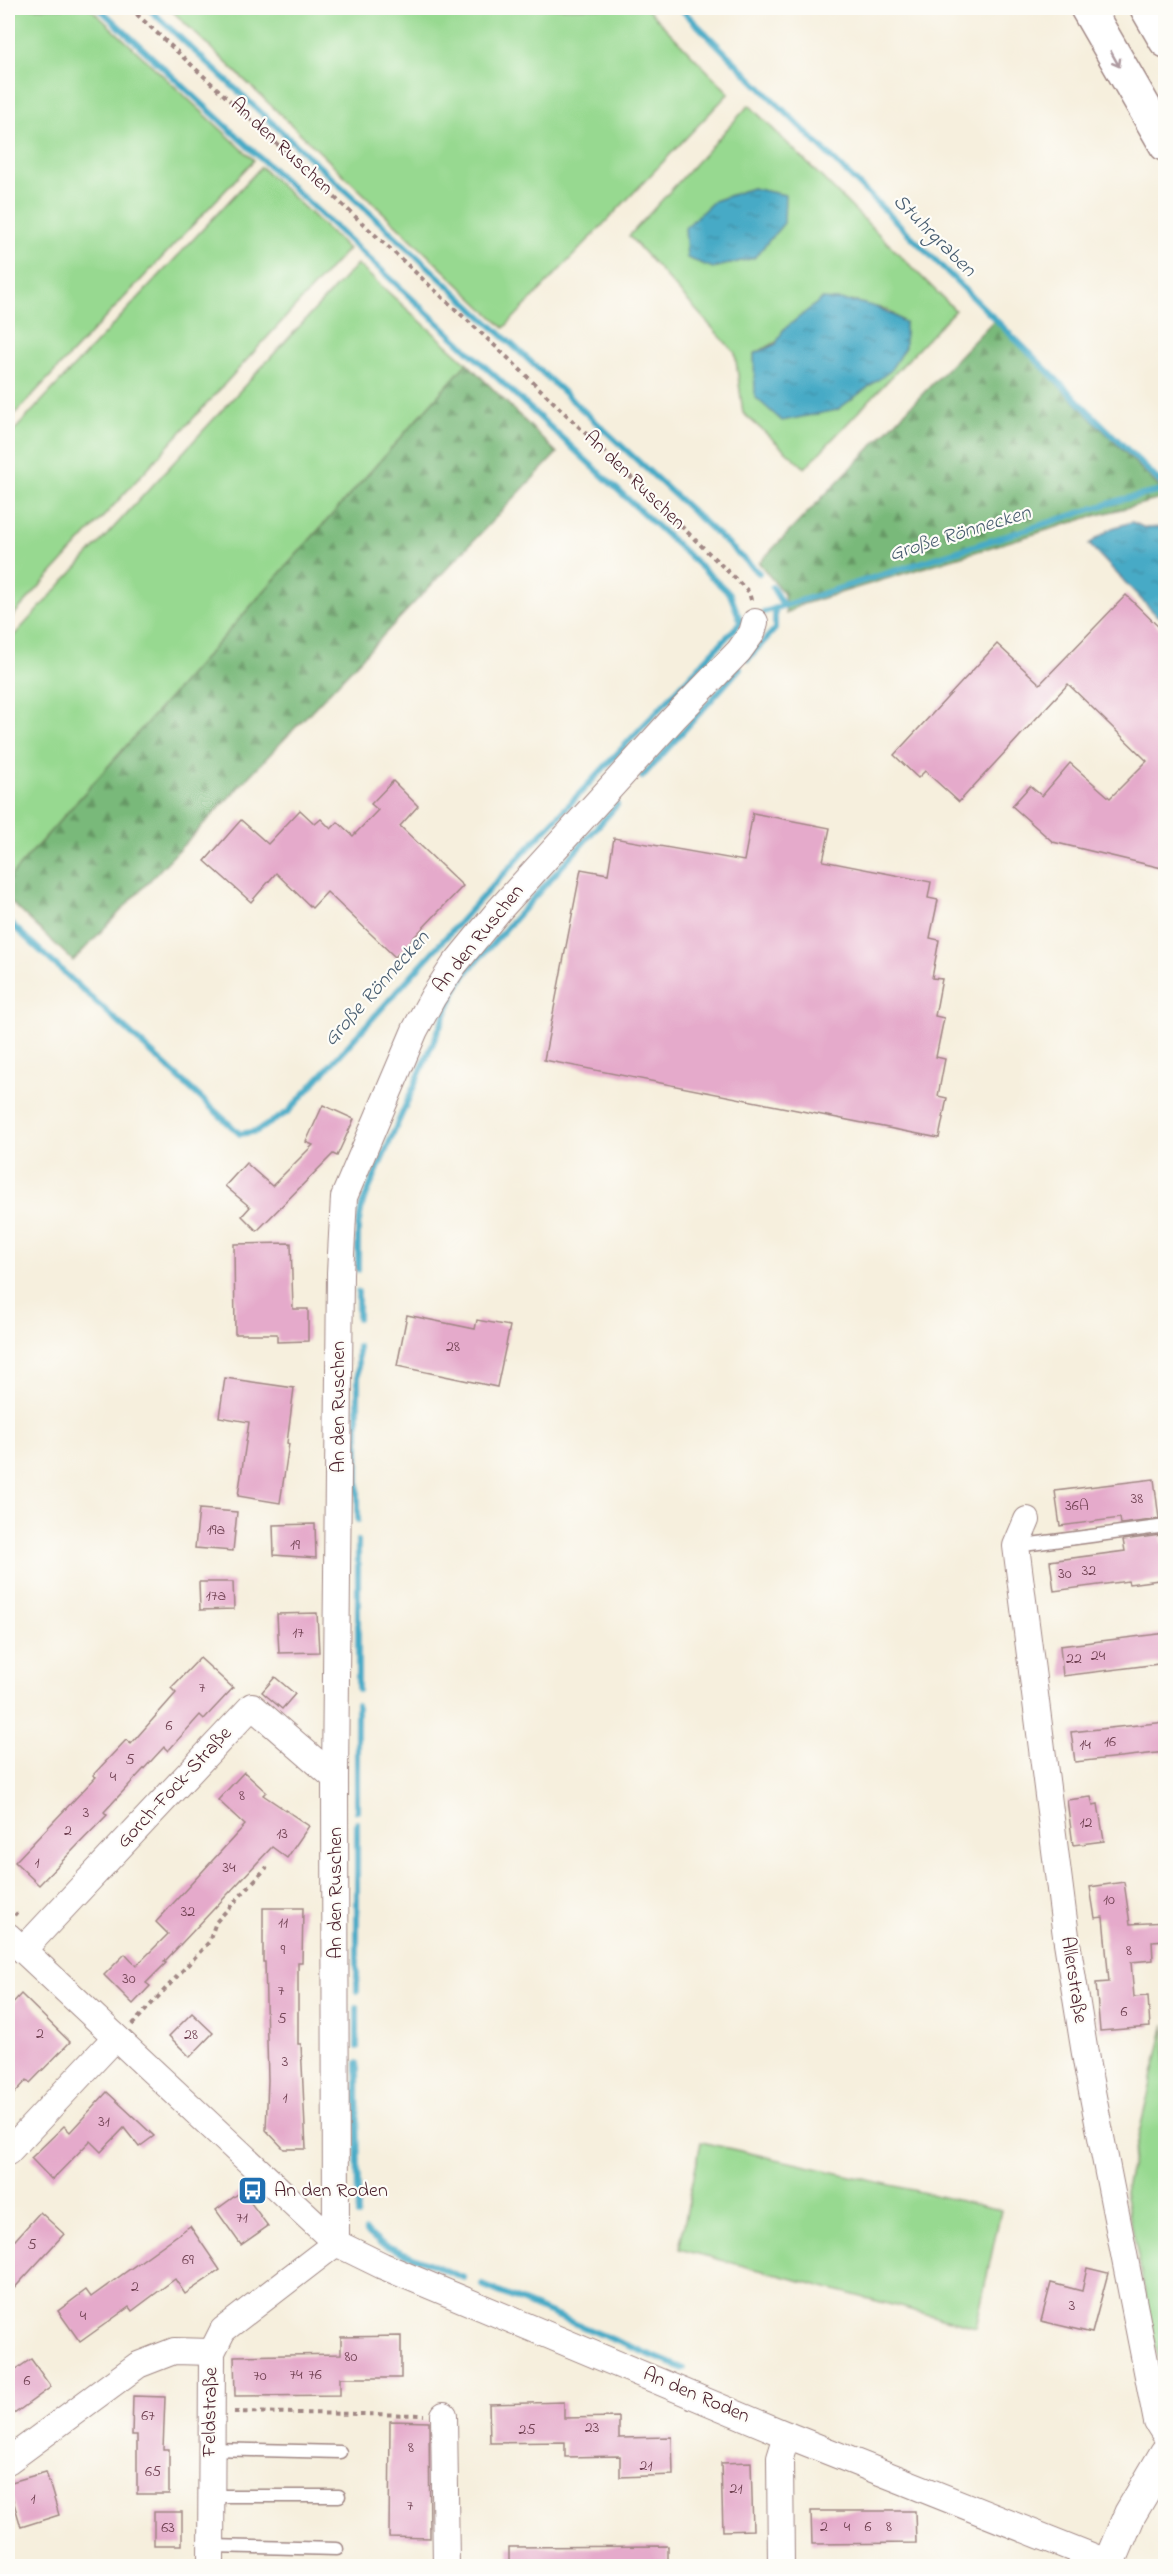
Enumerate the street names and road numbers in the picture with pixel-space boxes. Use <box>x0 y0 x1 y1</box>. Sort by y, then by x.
street label: An den Ruschen <box>223 91 339 203</box>
street label: An den Ruschen <box>576 425 692 537</box>
street label: An den Ruschen <box>426 878 532 999</box>
street label: An den Ruschen <box>325 1341 354 1473</box>
street label: Gorch-Fock-Straße <box>111 1720 239 1856</box>
street label: An den Ruschen <box>322 1827 351 1959</box>
street label: Allerstraße <box>1052 1935 1094 2026</box>
street label: An den Roden <box>638 2360 754 2432</box>
street label: Feldstraße <box>196 2367 226 2458</box>

